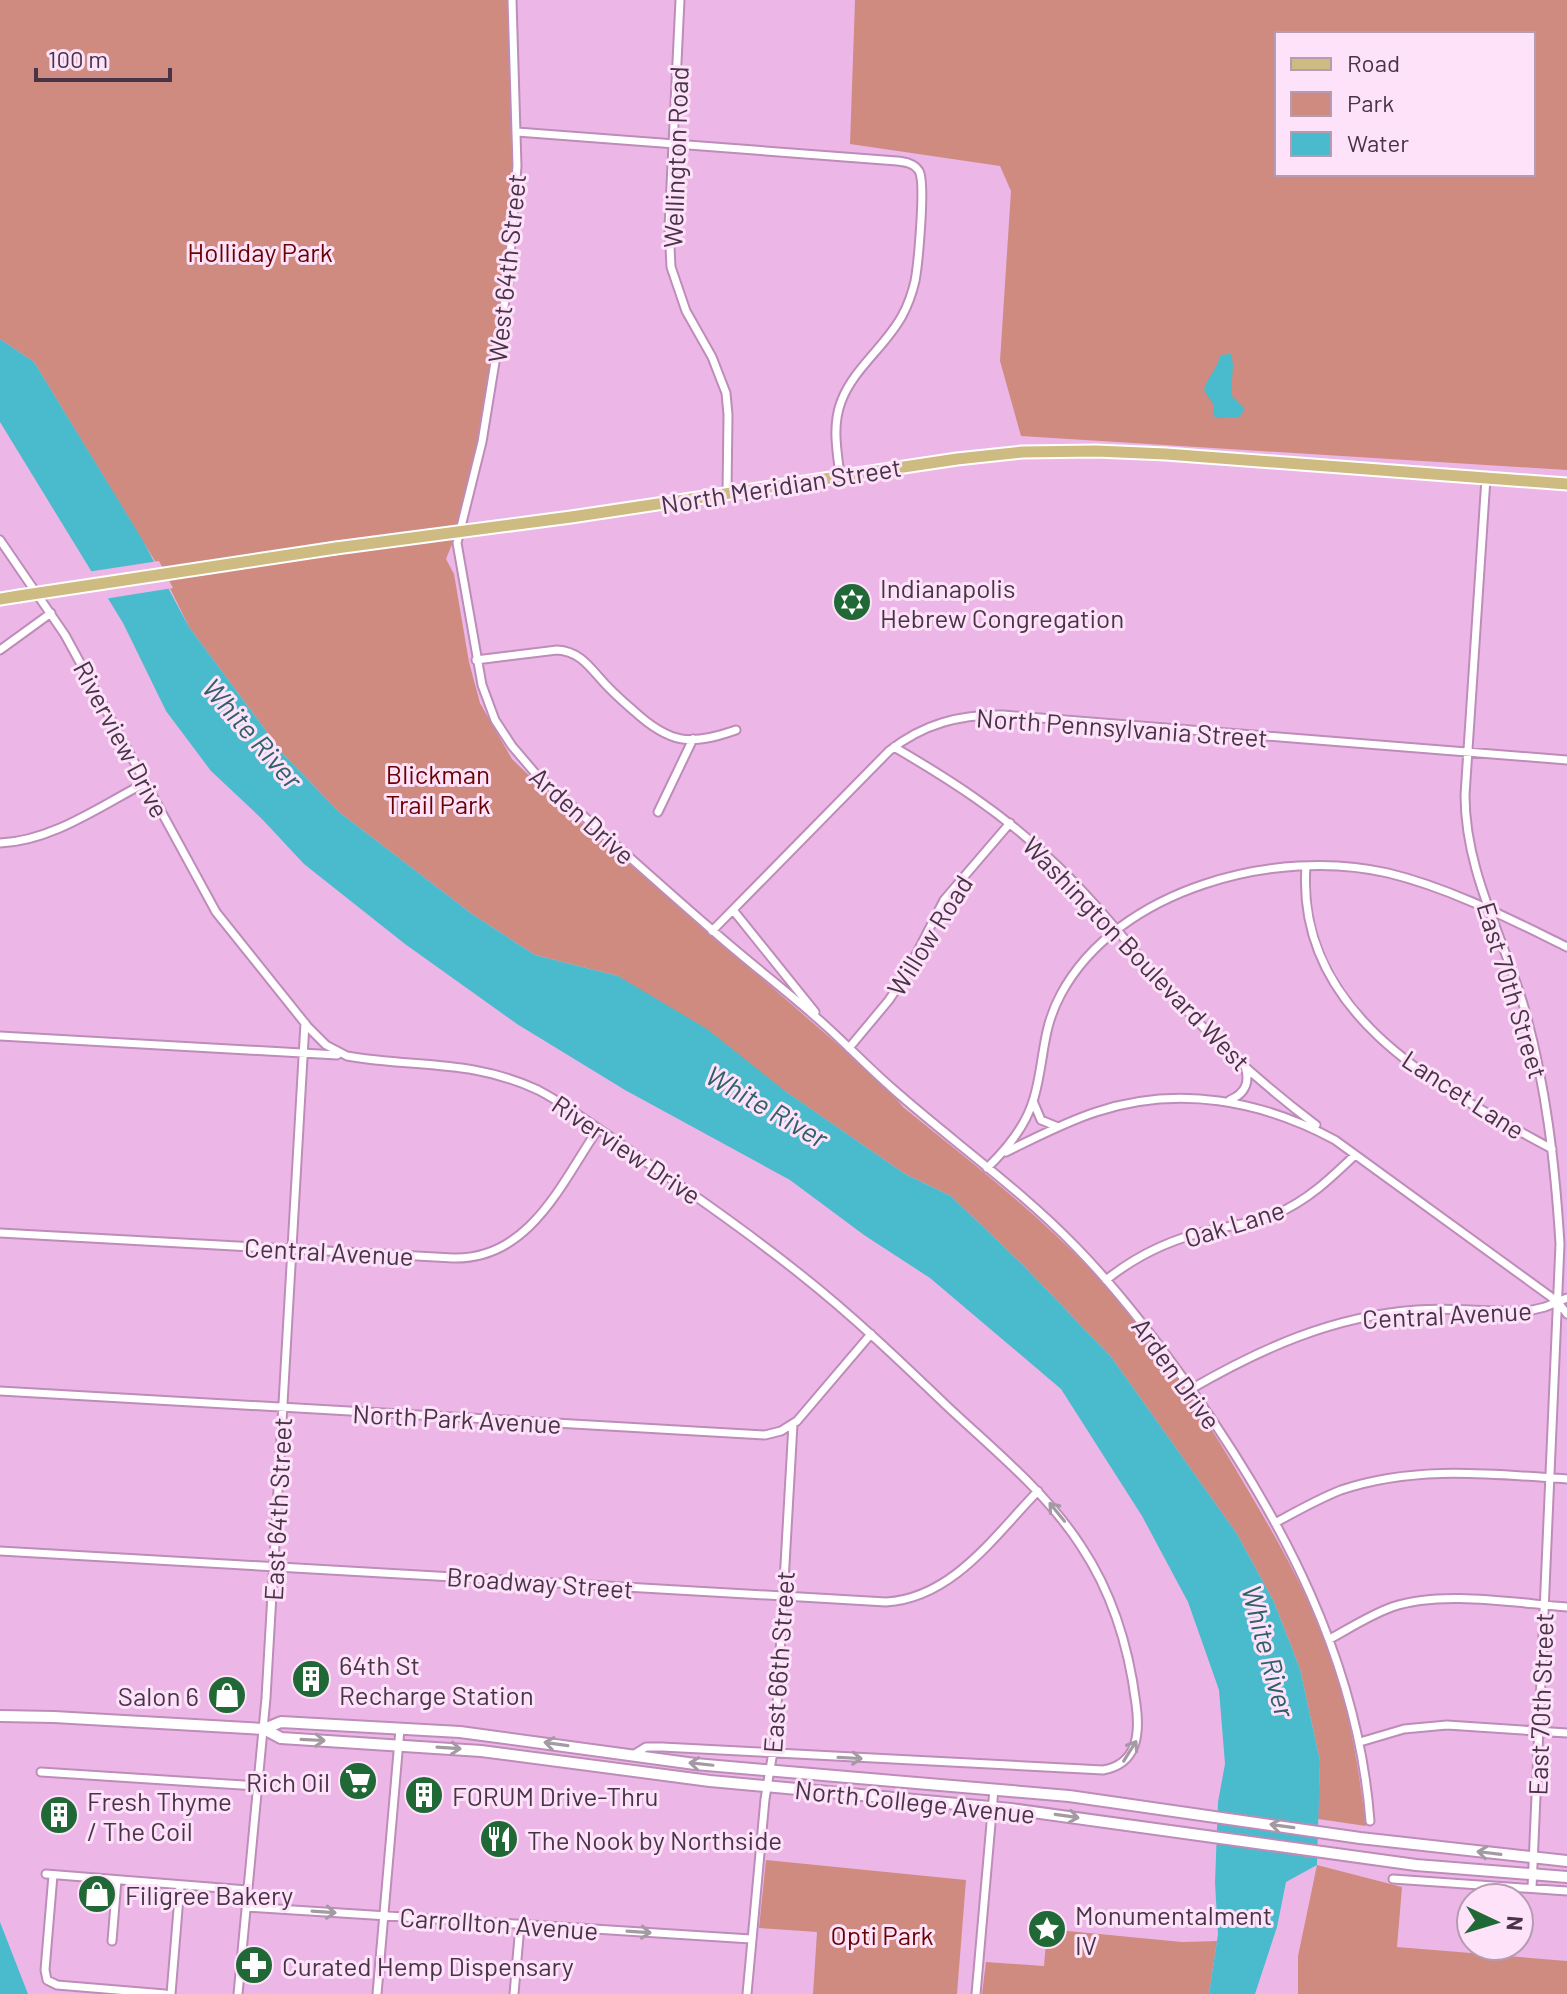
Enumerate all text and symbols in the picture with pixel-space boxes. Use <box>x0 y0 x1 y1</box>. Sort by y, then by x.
scale bar <box>36 32 170 82</box>
legend <box>1275 32 1535 176</box>
text: 100 m <box>48 44 108 73</box>
text: Road <box>1347 48 1400 77</box>
street label: Wellington Road <box>656 66 694 248</box>
text: Park <box>1347 88 1394 117</box>
text: Water <box>1347 128 1409 157</box>
street label: West 64th Street <box>481 172 531 364</box>
park label: Holliday Park <box>187 236 333 267</box>
street label: North Meridian Street <box>659 451 903 519</box>
place label: Indianapolis Hebrew Congregation <box>880 572 1124 633</box>
synagogue icon: Indianapolis Hebrew Congregation <box>831 581 873 623</box>
street label: Riverview Drive <box>68 655 176 823</box>
water label: White River <box>196 671 311 796</box>
street label: North Pennsylvania Street <box>975 701 1269 753</box>
park label: Blickman Trail Park <box>385 758 491 819</box>
street label: Arden Drive <box>524 760 642 870</box>
street label: Washington Boulevard West <box>1017 829 1257 1077</box>
street label: Willow Road <box>880 869 978 1001</box>
street label: East 70th Street <box>1471 898 1555 1082</box>
street label: Lancet Lane <box>1397 1043 1531 1145</box>
water label: White River <box>700 1057 835 1155</box>
street label: Riverview Drive <box>547 1088 707 1210</box>
street label: Oak Lane <box>1180 1193 1288 1253</box>
street label: Central Avenue <box>244 1231 414 1271</box>
street label: Central Avenue <box>1362 1294 1532 1334</box>
street label: Arden Drive <box>1126 1311 1228 1435</box>
street label: North Park Avenue <box>352 1397 562 1439</box>
street label: East 64th Street <box>257 1417 297 1601</box>
one-way arrow <box>1048 1502 1065 1523</box>
street label: Broadway Street <box>446 1560 634 1604</box>
street label: East 66th Street <box>756 1570 800 1754</box>
water label: White River <box>1235 1581 1303 1722</box>
street label: East 70th Street <box>1521 1612 1559 1796</box>
place label: 64th St Recharge Station <box>339 1649 534 1710</box>
building icon: 64th St Recharge Station <box>290 1658 332 1700</box>
shop icon: Salon 6 <box>206 1674 248 1716</box>
place label: Salon 6 <box>118 1680 199 1711</box>
one-way arrow <box>299 1733 325 1748</box>
one-way arrow <box>544 1736 569 1751</box>
one-way arrow <box>1122 1740 1138 1762</box>
one-way arrow <box>435 1741 462 1756</box>
one-way arrow <box>836 1750 863 1765</box>
one-way arrow <box>688 1757 715 1772</box>
supermarket icon: Rich Oil <box>337 1760 379 1802</box>
place label: Rich Oil <box>246 1766 330 1797</box>
street label: North College Avenue <box>793 1773 1037 1829</box>
building icon: FORUM Drive-Thru <box>403 1774 445 1816</box>
place label: FORUM Drive-Thru <box>452 1780 658 1811</box>
place label: Fresh Thyme / The Coil <box>87 1785 232 1846</box>
building icon: Fresh Thyme / The Coil <box>38 1794 80 1836</box>
one-way arrow <box>1054 1809 1080 1824</box>
restaurant icon: The Nook by Northside <box>478 1818 520 1860</box>
one-way arrow <box>1270 1818 1296 1833</box>
place label: The Nook by Northside <box>527 1824 782 1855</box>
one-way arrow <box>1477 1846 1503 1861</box>
shop icon: Filigree Bakery <box>76 1873 118 1915</box>
place label: Filigree Bakery <box>125 1879 293 1910</box>
north arrow <box>1455 1882 1535 1962</box>
place label: Monumentalment IV <box>1075 1899 1272 1960</box>
street label: Carrollton Avenue <box>399 1901 599 1945</box>
one-way arrow <box>310 1905 337 1920</box>
place icon: Monumentalment IV <box>1026 1908 1068 1950</box>
text: N <box>1502 1915 1529 1932</box>
park label: Opti Park <box>831 1919 933 1950</box>
one-way arrow <box>625 1925 652 1940</box>
pharmacy icon: Curated Hemp Dispensary <box>233 1944 275 1986</box>
place label: Curated Hemp Dispensary <box>282 1950 574 1981</box>

